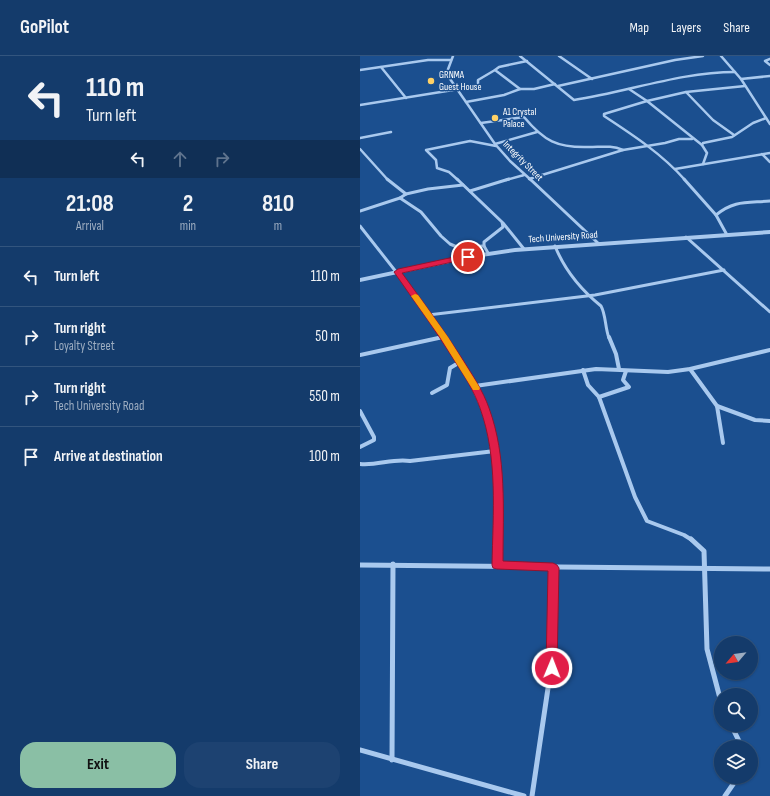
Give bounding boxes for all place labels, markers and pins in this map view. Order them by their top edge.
place label: GRNMA Guest House [439,69,481,93]
marker: GRNMA Guest House [426,76,436,86]
place label: A1 Crystal Palace [502,106,536,130]
marker: A1 Crystal Palace [490,113,500,123]
pin [451,240,485,274]

